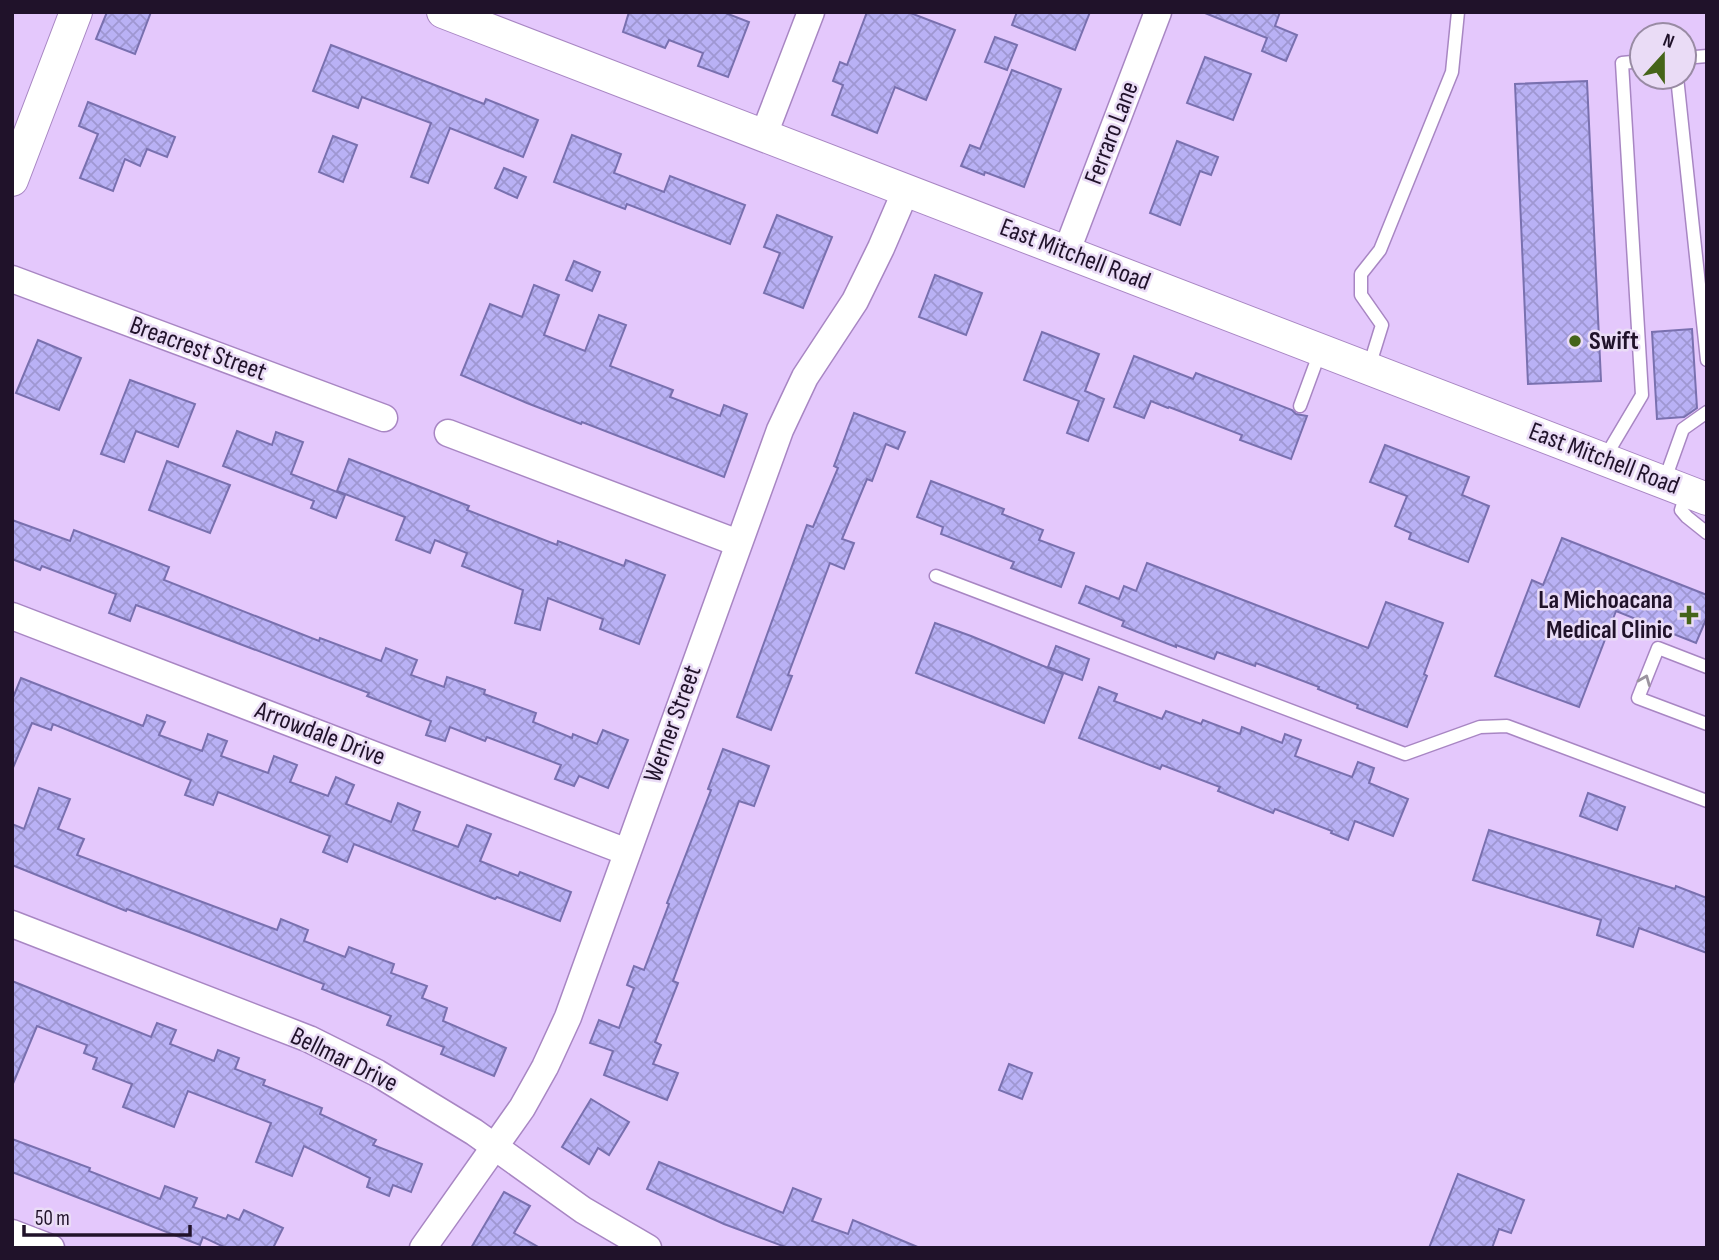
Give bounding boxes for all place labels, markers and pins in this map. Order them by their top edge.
place label: Swift [1589,326,1639,357]
marker: Swift [1567,333,1583,349]
place label: La Michoacana Medical Clinic [1538,585,1673,646]
marker: La Michoacana Medical Clinic [1679,605,1699,625]

